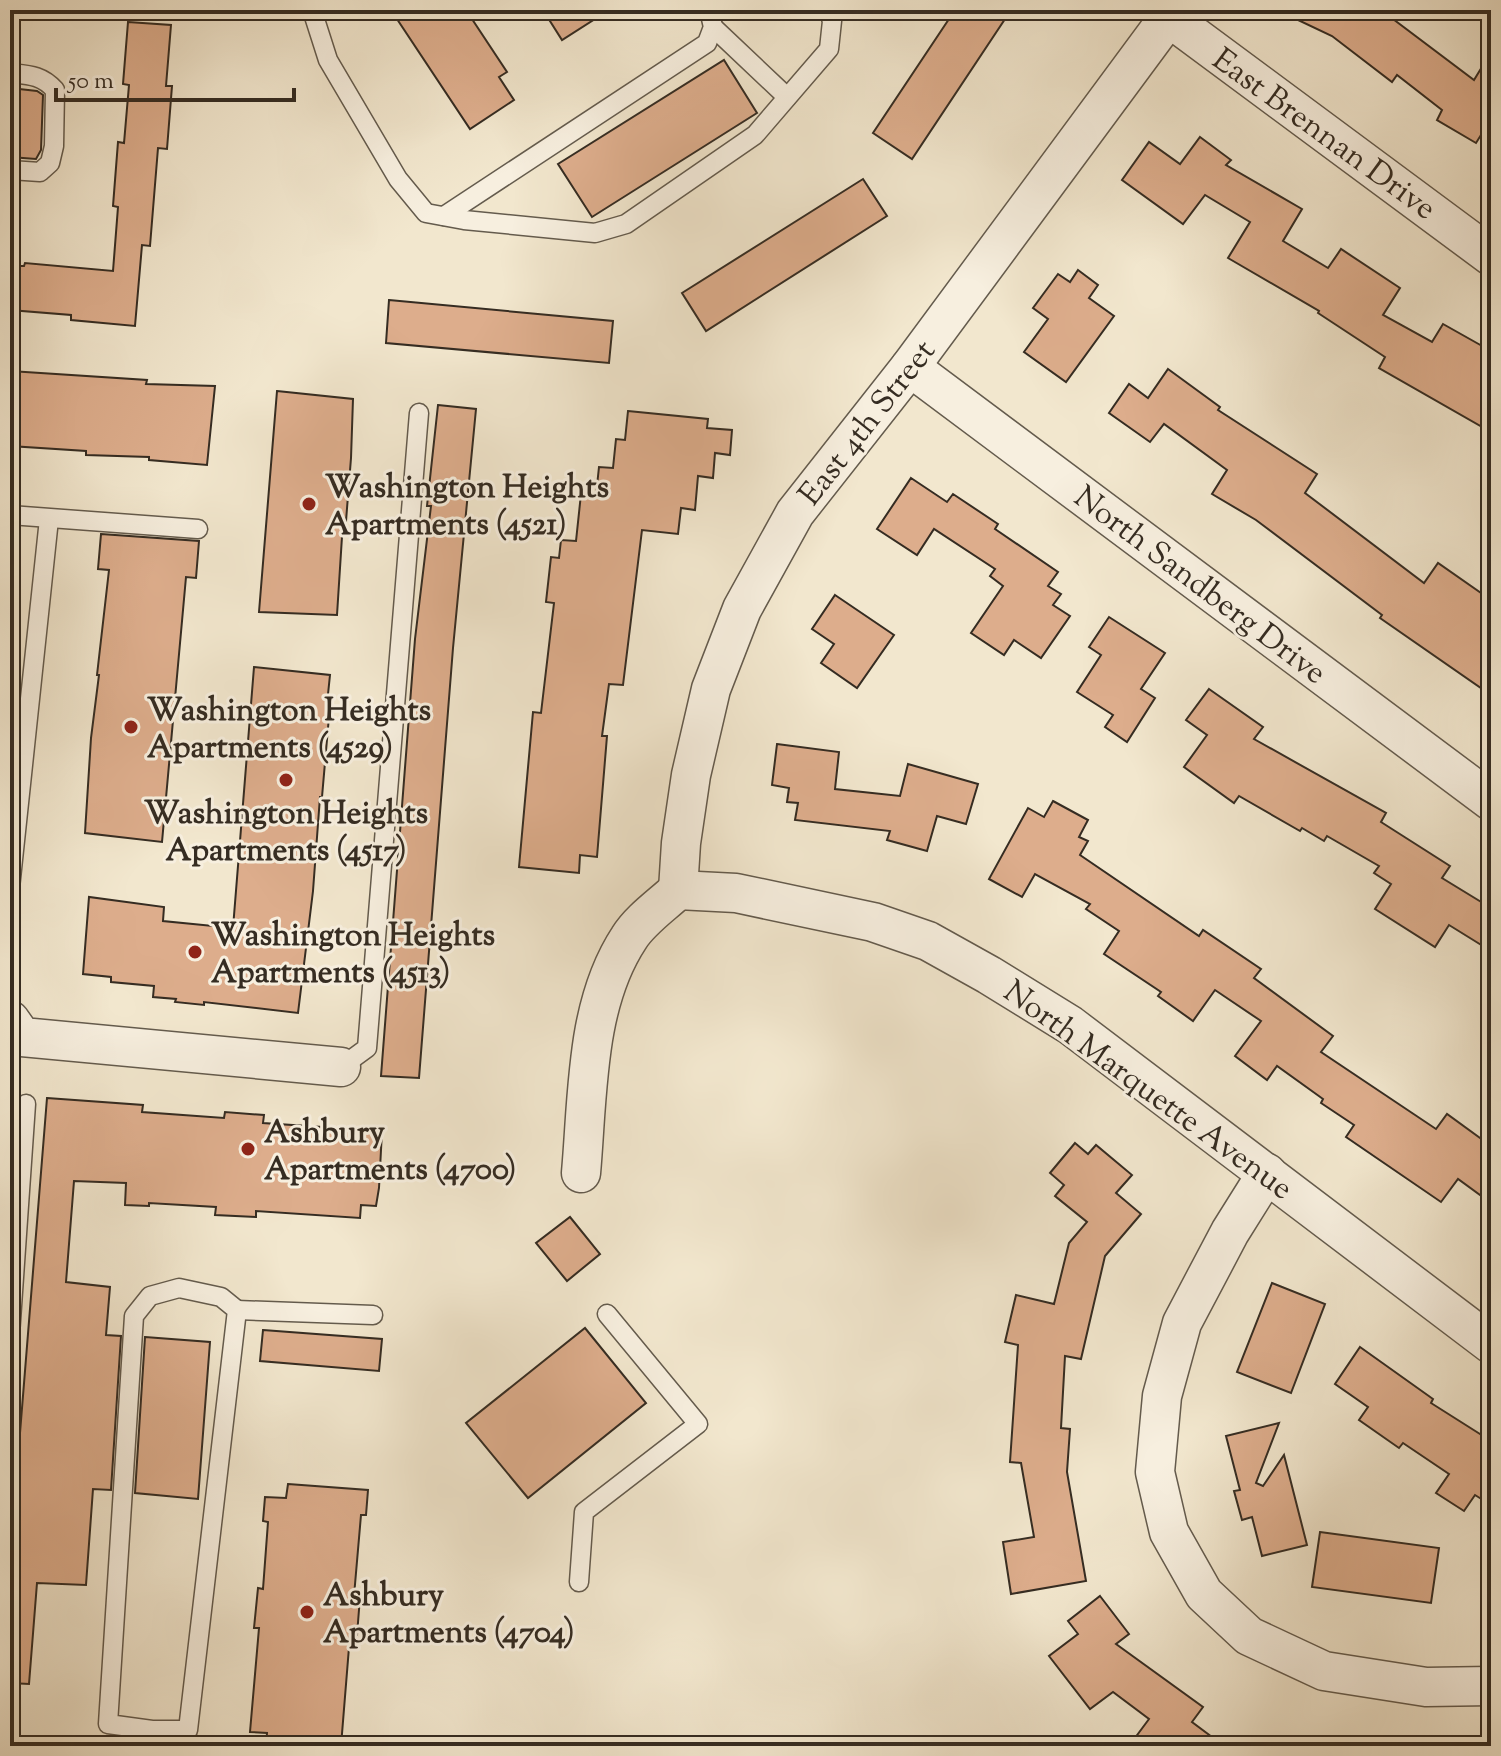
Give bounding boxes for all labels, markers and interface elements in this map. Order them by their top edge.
street label: East Brennan Drive [1202,38,1445,232]
scale bar [56,52,294,102]
text: 50 m [66,65,114,99]
street label: East 4th Street [789,331,948,517]
place label: Washington Heights Apartments (4521) [325,466,609,549]
street label: North Sandberg Drive [1063,476,1335,697]
marker: Washington Heights Apartments (4521) [300,495,318,513]
place label: Washington Heights Apartments (4529) [147,689,431,772]
marker: Washington Heights Apartments (4529) [122,718,140,736]
marker: Washington Heights Apartments (4517) [277,771,295,789]
place label: Washington Heights Apartments (4517) [144,792,428,875]
place label: Washington Heights Apartments (4513) [211,914,495,997]
marker: Washington Heights Apartments (4513) [186,943,204,961]
street label: North Marquette Avenue [993,971,1302,1212]
place label: Ashbury Apartments (4700) [264,1111,516,1194]
marker: Ashbury Apartments (4700) [239,1140,257,1158]
place label: Ashbury Apartments (4704) [323,1574,574,1657]
marker: Ashbury Apartments (4704) [298,1603,316,1621]

